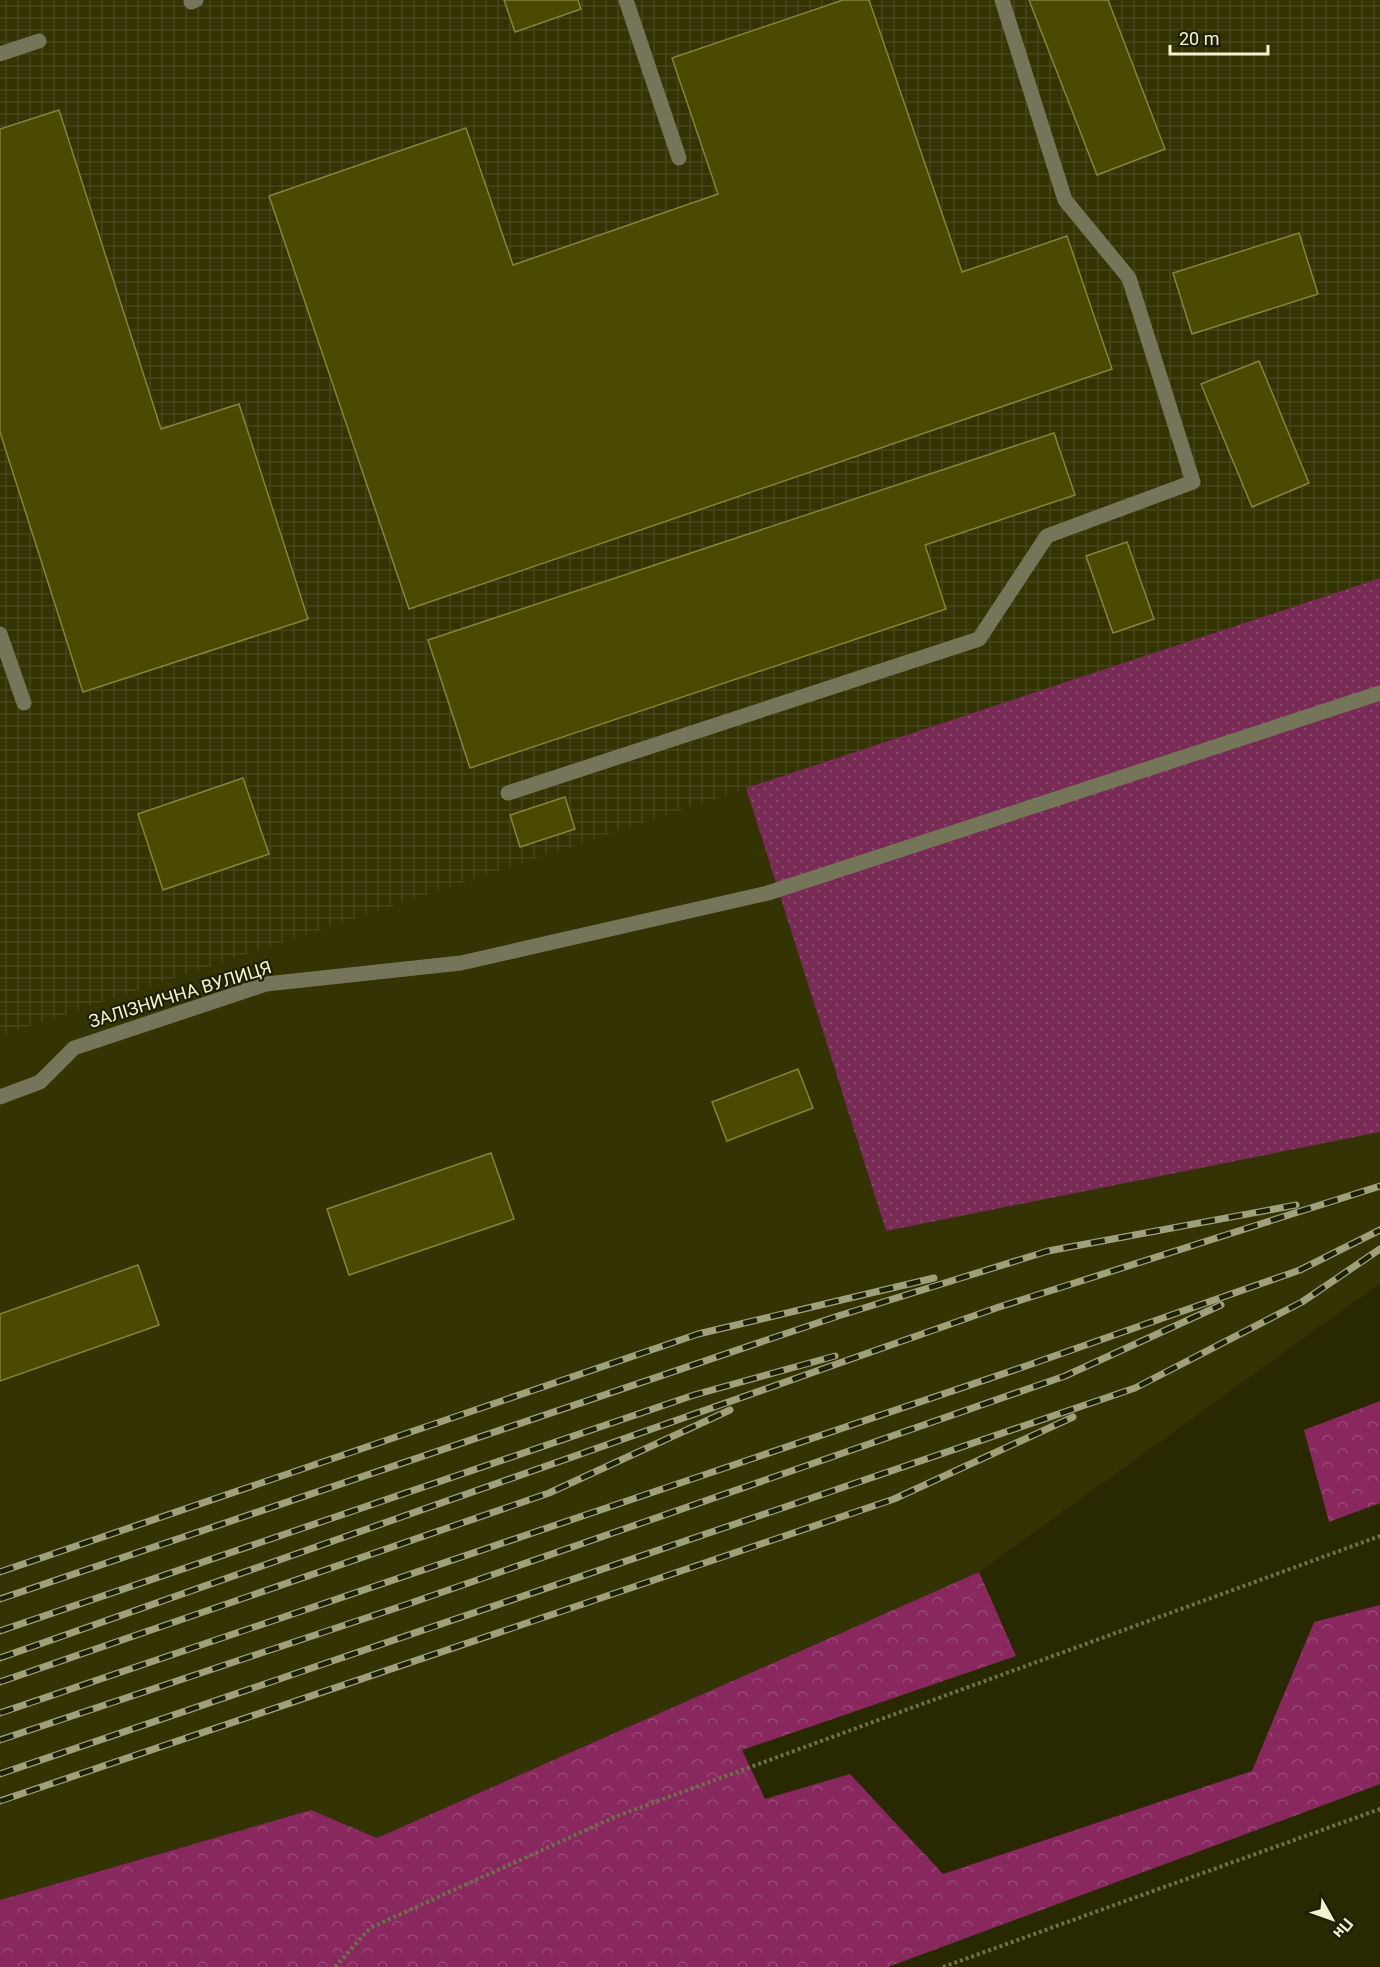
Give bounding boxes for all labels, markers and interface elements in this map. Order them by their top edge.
scale bar [1170,18,1268,56]
text: 20 m [1179,28,1219,49]
street label: ЗАЛІЗНИЧНА ВУЛИЦЯ [86,956,274,1032]
north arrow [1302,1889,1362,1949]
text: Пн [1329,1914,1357,1942]

